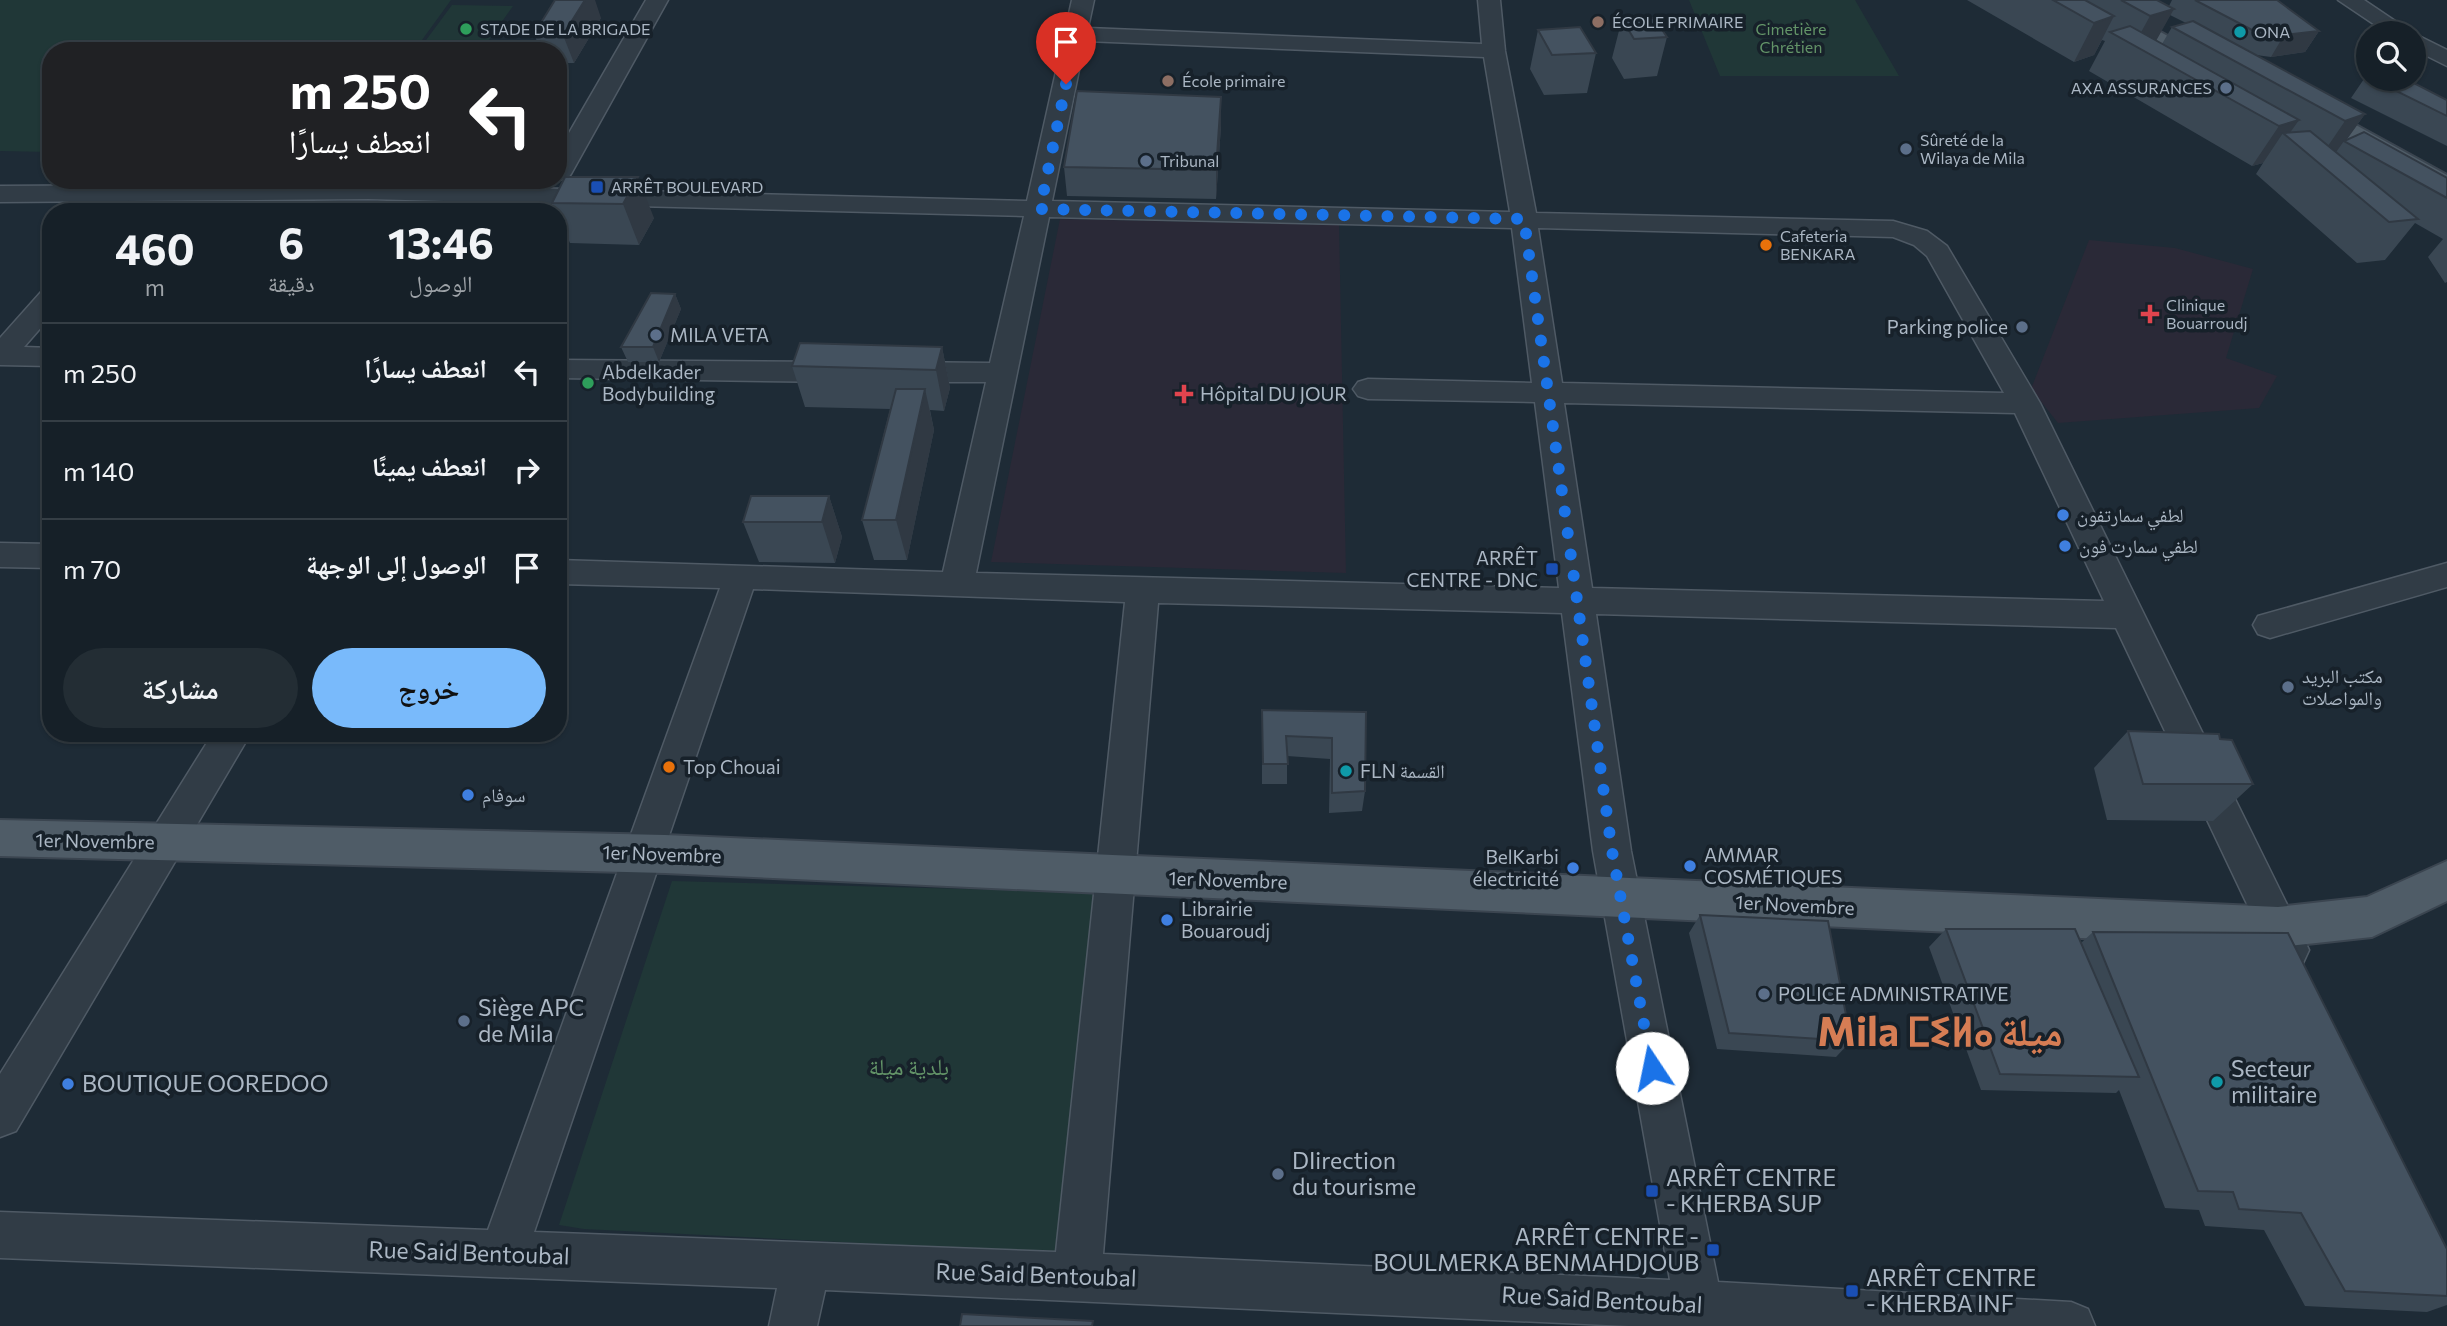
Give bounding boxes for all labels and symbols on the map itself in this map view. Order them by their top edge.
pin [1036,12.0,1096,84]
place label: ÉCOLE PRIMAIRE [1612,12,1744,31]
marker: ÉCOLE PRIMAIRE [1590,14,1606,30]
place label: STADE DE LA BRIGADE [480,19,651,38]
park label: Cimetière Chrétien [1755,19,1827,56]
marker: STADE DE LA BRIGADE [458,21,474,37]
place label: ONA [2254,22,2290,41]
marker: ONA [2232,24,2248,40]
place label: École primaire [1182,71,1286,90]
marker: École primaire [1160,73,1176,89]
place label: AXA ASSURANCES [2071,78,2212,97]
marker: AXA ASSURANCES [2218,80,2234,96]
place label: Sûreté de la Wilaya de Mila [1920,130,2025,167]
marker: Sûreté de la Wilaya de Mila [1898,141,1914,157]
place label: Tribunal [1160,151,1219,170]
marker: Tribunal [1138,153,1154,169]
place label: ARRÊT BOULEVARD [611,177,763,196]
marker: ARRÊT BOULEVARD [589,179,605,195]
place label: Cafeteria BENKARA [1780,226,1855,263]
marker: Cafeteria BENKARA [1758,237,1774,253]
place label: Clinique Bouarroudj [2166,295,2248,332]
marker: Clinique Bouarroudj [2140,304,2160,324]
place label: Parking police [1887,315,2008,338]
marker: Parking police [2014,319,2030,335]
place label: MILA VETA [670,323,769,346]
marker: MILA VETA [648,327,664,343]
place label: Abdelkader Bodybuilding [602,360,715,405]
marker: Abdelkader Bodybuilding [580,375,596,391]
place label: Hôpital DU JOUR [1200,382,1347,405]
marker: Hôpital DU JOUR [1174,384,1194,404]
place label: لطفي سمارتفون [2077,503,2183,531]
marker: لطفي سمارتفون [2055,507,2071,523]
place label: لطفي سمارت فون [2079,534,2198,562]
marker: لطفي سمارت فون [2057,538,2073,554]
place label: ARRÊT CENTRE - DNC [1407,546,1538,591]
marker: ARRÊT CENTRE - DNC [1544,561,1560,577]
place label: مكتب البريد والمواصلات [2302,664,2383,710]
marker: مكتب البريد والمواصلات [2280,679,2296,695]
place label: Top Chouai [683,755,781,778]
marker: Top Chouai [661,759,677,775]
place label: FLN القسمة [1360,759,1445,782]
marker: FLN القسمة [1338,763,1354,779]
place label: سوفام [482,783,525,809]
marker: سوفام [460,787,476,803]
street label: 1er Novembre [35,828,155,853]
street label: 1er Novembre [602,840,722,867]
place label: AMMAR COSMÉTIQUES [1704,843,1842,888]
place label: BelKarbi électricité [1473,845,1559,890]
marker: AMMAR COSMÉTIQUES [1682,858,1698,874]
marker: BelKarbi électricité [1565,860,1581,876]
street label: 1er Novembre [1168,866,1288,893]
street label: 1er Novembre [1735,890,1855,919]
place label: Librairie Bouaroudj [1181,897,1270,942]
marker: Librairie Bouaroudj [1159,912,1175,928]
place label: POLICE ADMINISTRATIVE [1778,982,2009,1005]
marker: POLICE ADMINISTRATIVE [1756,986,1772,1002]
place label: Siège APC de Mila [478,993,584,1047]
district label: Mila ⵎⵉⵍⴰ ميلة [1817,1005,2063,1055]
marker: Siège APC de Mila [456,1013,472,1029]
position arrow [1615,1031,1689,1105]
park label: بلدية ميلة [869,1052,949,1081]
place label: Secteur militaire [2231,1054,2317,1108]
place label: BOUTIQUE OOREDOO [82,1069,328,1097]
marker: Secteur militaire [2209,1074,2225,1090]
marker: BOUTIQUE OOREDOO [60,1076,76,1092]
place label: DIirection du tourisme [1292,1146,1416,1200]
place label: ARRÊT CENTRE - KHERBA SUP [1666,1163,1836,1217]
marker: DIirection du tourisme [1270,1166,1286,1182]
marker: ARRÊT CENTRE - KHERBA SUP [1644,1183,1660,1199]
place label: ARRÊT CENTRE - BOULMERKA BENMAHDJOUB [1374,1222,1699,1276]
street label: Rue Said Bentoubal [368,1234,570,1270]
marker: ARRÊT CENTRE - BOULMERKA BENMAHDJOUB [1705,1242,1721,1258]
street label: Rue Said Bentoubal [935,1256,1137,1292]
place label: ARRÊT CENTRE - KHERBA INF [1866,1263,2036,1317]
street label: Rue Said Bentoubal [1501,1280,1703,1318]
marker: ARRÊT CENTRE - KHERBA INF [1844,1283,1860,1299]

